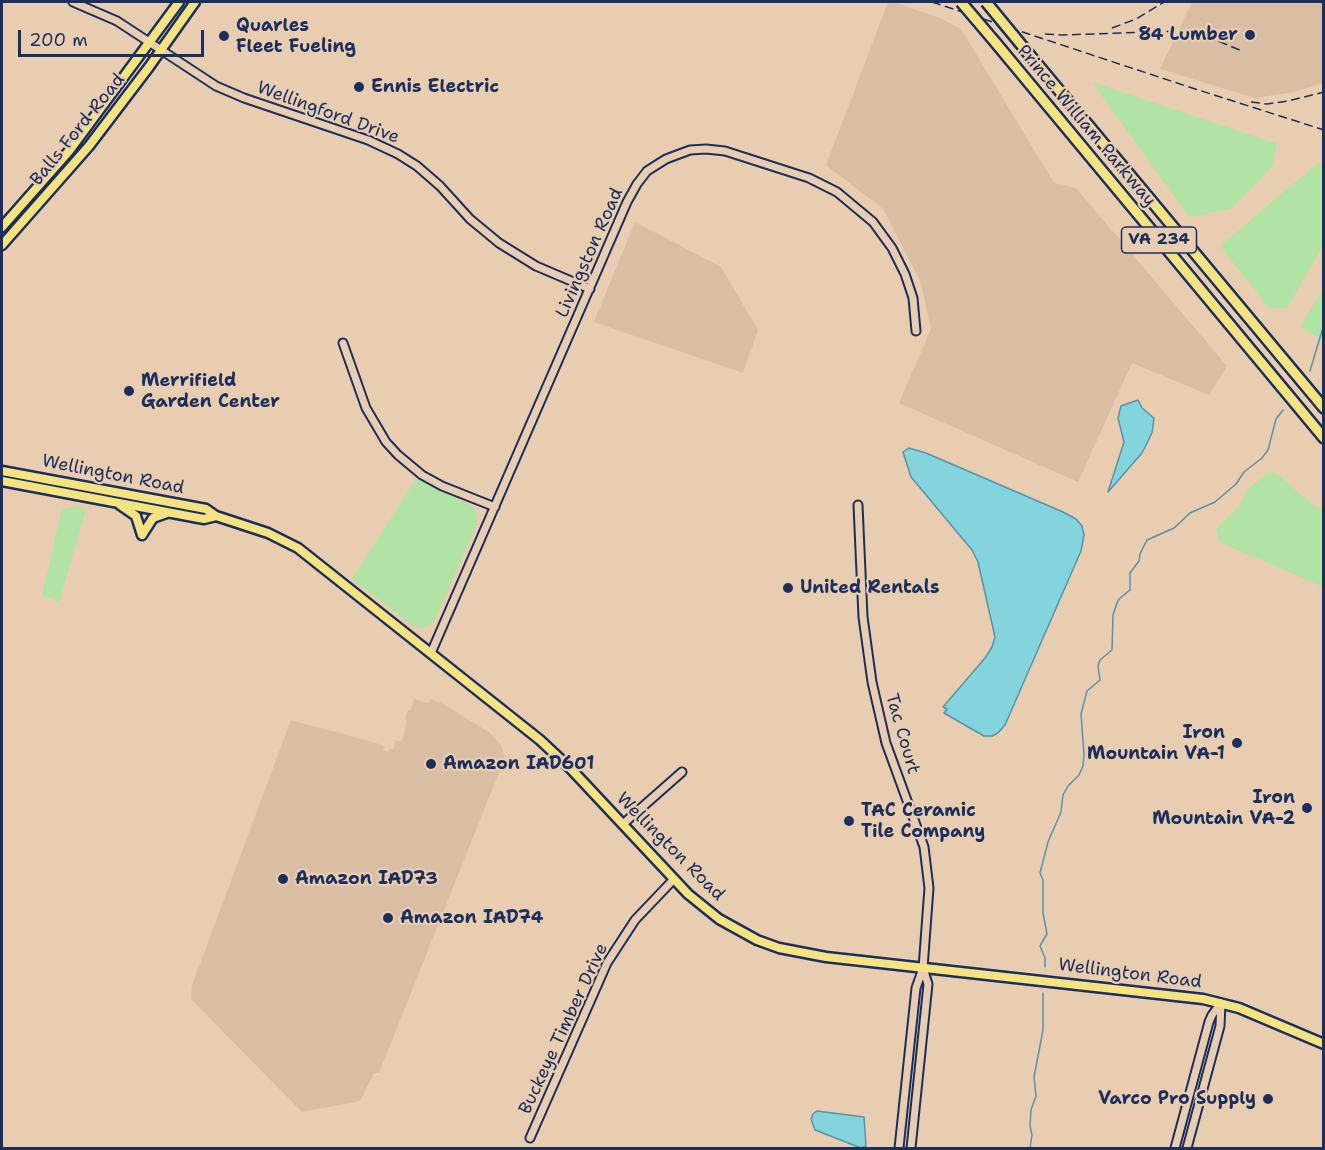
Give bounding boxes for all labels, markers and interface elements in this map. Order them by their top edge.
place label: Quarles Fleet Fueling [236,15,356,57]
scale bar [21,18,207,56]
place label: 84 Lumber [1138,24,1238,46]
text: 200 m [29,28,88,52]
marker: 84 Lumber [1243,28,1257,42]
marker: Quarles Fleet Fueling [217,29,231,43]
street label: Prince William Parkway [1012,41,1160,211]
street label: Balls Ford Road [26,70,130,190]
place label: Ennis Electric [371,76,499,98]
street label: Wellingford Drive [254,77,402,149]
marker: Ennis Electric [352,80,366,94]
street label: Livingston Road [552,185,628,321]
road number: VA 234 [1122,227,1196,253]
place label: Merrifield Garden Center [141,370,280,412]
marker: Merrifield Garden Center [122,384,136,398]
street label: Wellington Road [40,451,186,499]
place label: United Rentals [800,577,939,599]
marker: United Rentals [781,581,795,595]
street label: Tac Court [880,691,924,777]
place label: Iron Mountain VA-1 [1087,722,1225,764]
marker: Iron Mountain VA-1 [1230,736,1244,750]
place label: Amazon IAD601 [443,753,594,775]
marker: Amazon IAD601 [424,757,438,771]
place label: Iron Mountain VA-2 [1152,787,1295,830]
street label: Wellington Road [611,788,729,906]
place label: TAC Ceramic Tile Company [861,800,985,842]
marker: Iron Mountain VA-2 [1300,801,1314,815]
marker: TAC Ceramic Tile Company [842,814,856,828]
place label: Amazon IAD73 [295,868,438,890]
marker: Amazon IAD73 [276,872,290,886]
place label: Amazon IAD74 [400,907,543,929]
marker: Amazon IAD74 [381,911,395,925]
street label: Buckeye Timber Drive [515,940,613,1118]
street label: Wellington Road [1057,954,1203,994]
place label: Varco Pro Supply [1098,1088,1256,1110]
marker: Varco Pro Supply [1261,1092,1275,1106]

